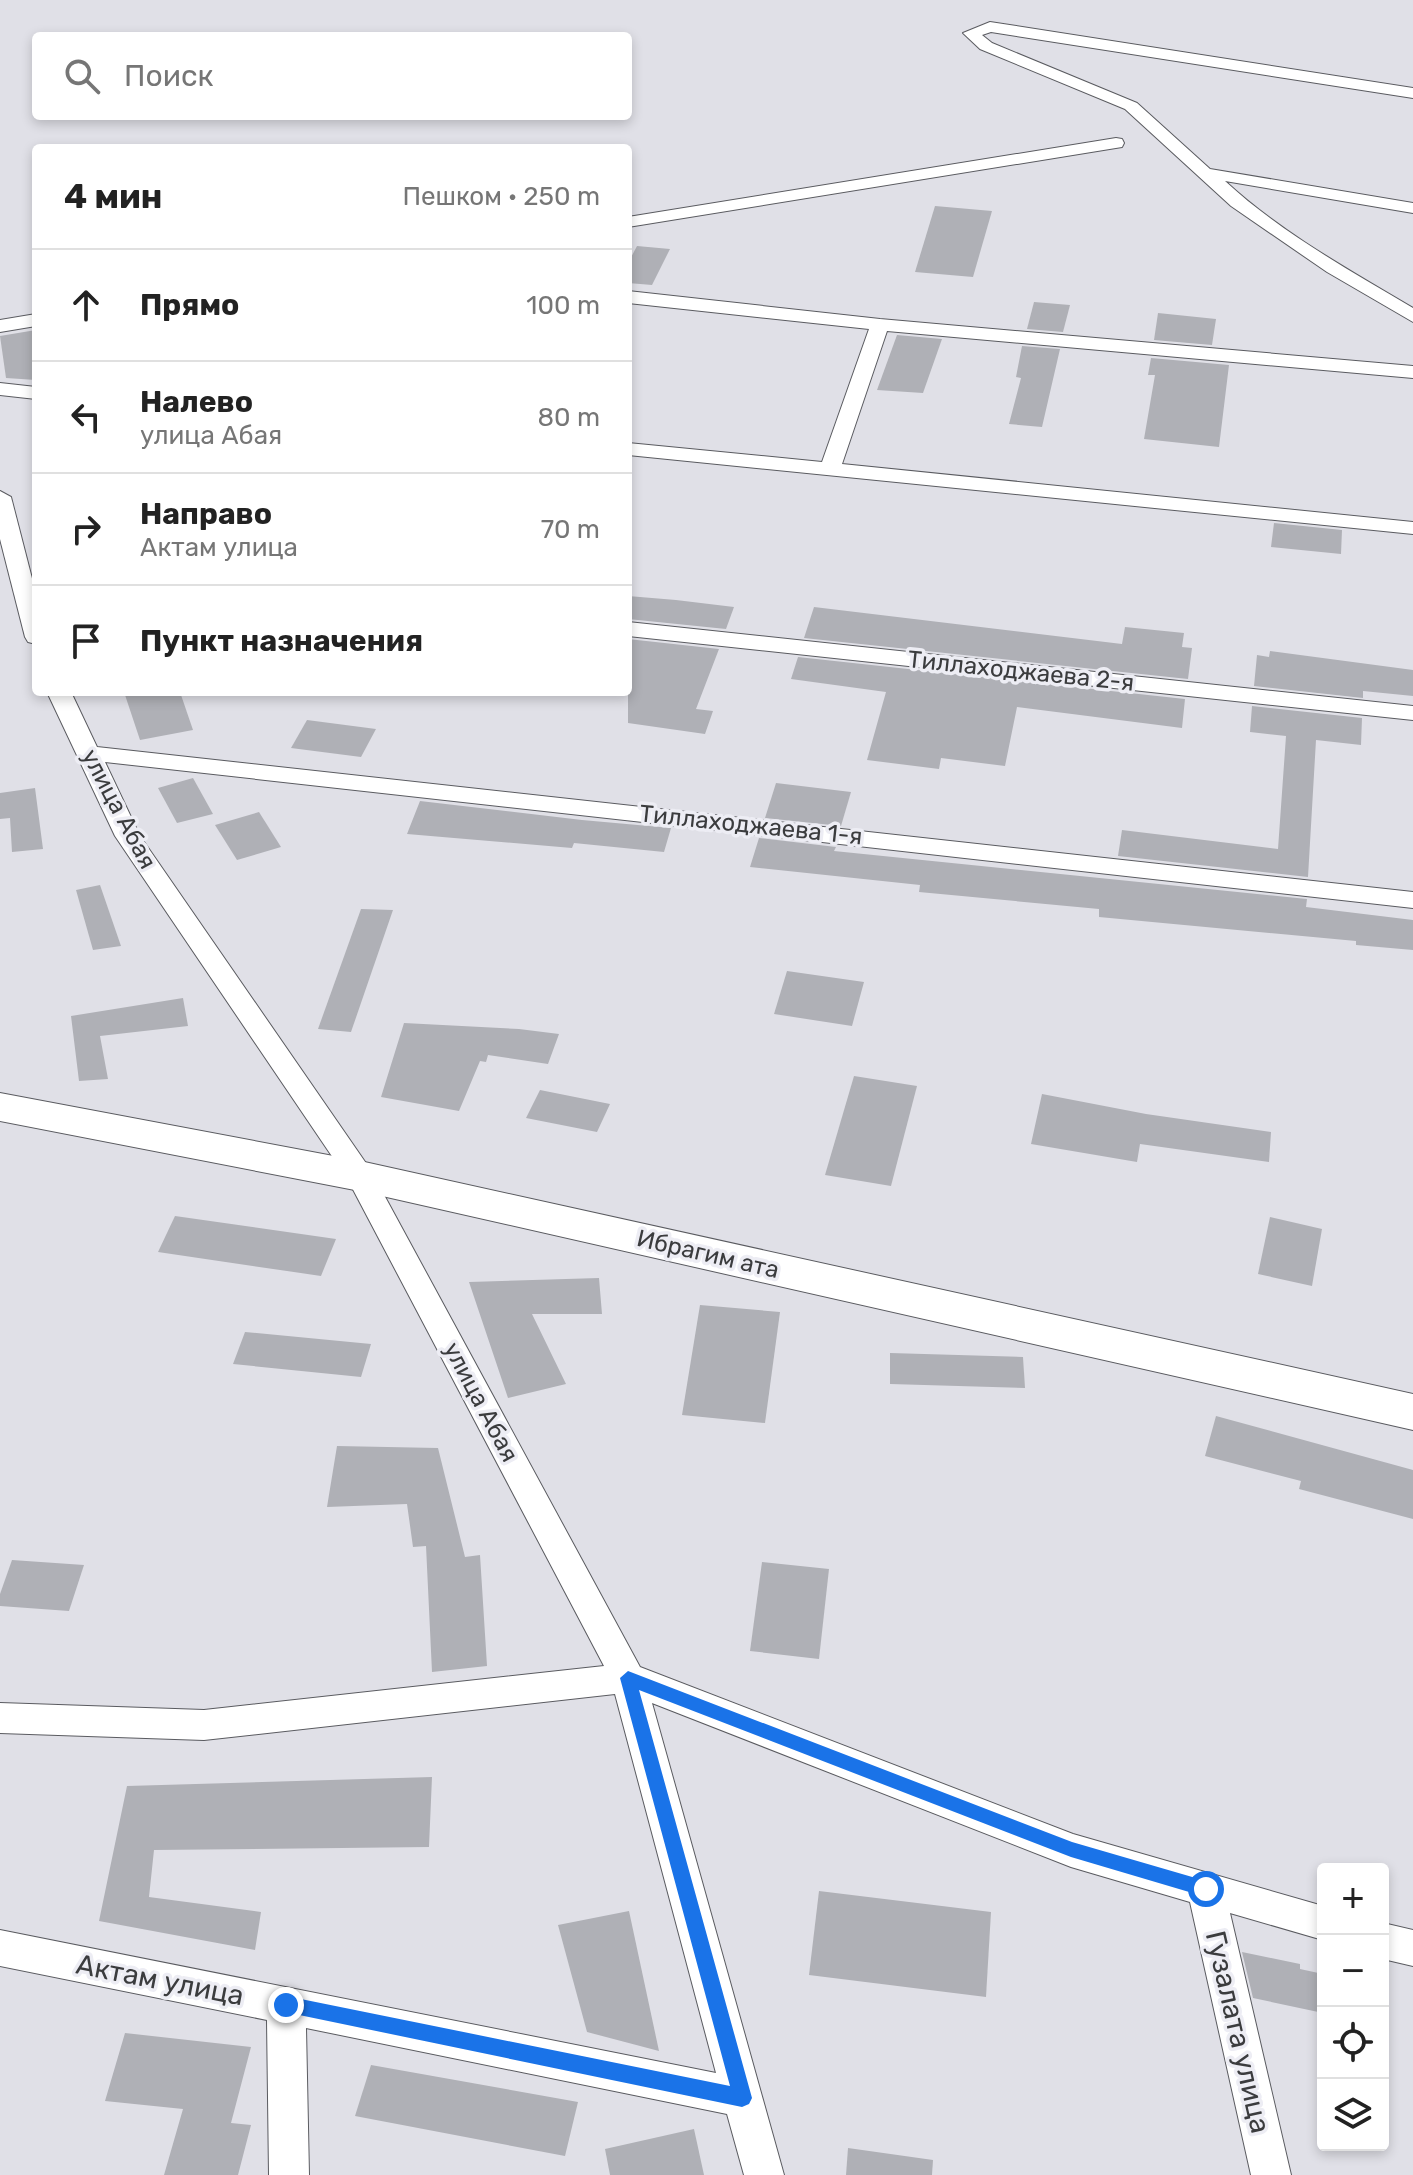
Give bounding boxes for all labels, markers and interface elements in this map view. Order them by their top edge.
search box [32,32,632,120]
icon: search [60,54,104,98]
text: Поиск [124,58,214,94]
text: 4 мин [64,176,162,217]
text: Пешком · 250 m [402,181,600,212]
icon: ahead [64,283,108,327]
text: Прямо [140,287,239,323]
text: 100 m [526,290,600,321]
text: Налево [140,384,253,420]
icon: left [64,395,108,439]
text: 80 m [537,402,600,433]
text: улица Абая [140,420,282,451]
text: Направо [140,496,272,532]
icon: right [64,507,108,551]
text: 70 m [541,514,600,545]
text: Актам улица [140,532,298,563]
icon: arrive [64,619,108,663]
text: Пункт назначения [140,623,423,659]
street label: Тиллаходжаева 2-я [906,645,1136,697]
street label: улица Абая [76,744,162,874]
street label: Тиллаходжаева 1-я [638,799,864,851]
street label: Ибрагим ата [634,1224,782,1284]
street label: улица Абая [438,1337,524,1467]
map controls [1317,1863,1389,2151]
button: + [1317,1863,1389,1935]
route start [1188,1871,1224,1907]
street label: Гузалата улица [1199,1928,1277,2136]
button: − [1317,1935,1389,2007]
street label: Актам улица [73,1948,247,2012]
route end [268,1987,304,2023]
button: locate [1317,2007,1389,2079]
button: layers [1317,2079,1389,2151]

